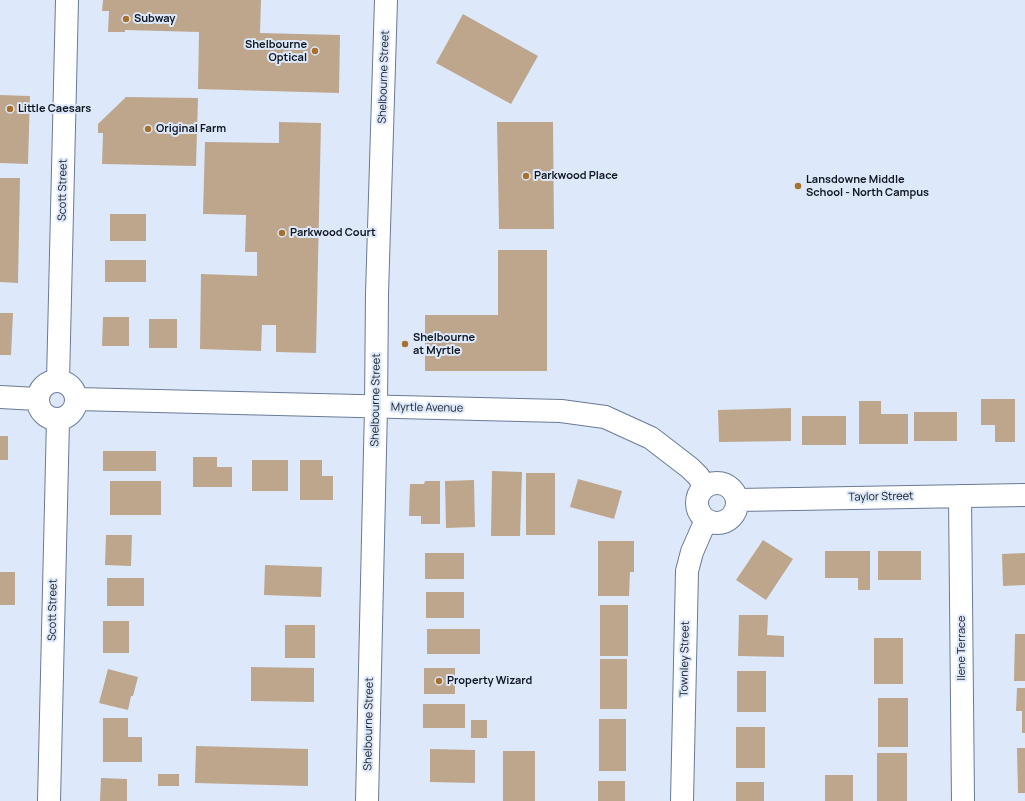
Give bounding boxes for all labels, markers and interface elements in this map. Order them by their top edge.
place label: Subway [134,12,175,26]
marker: Subway [121,14,131,24]
street label: Shelbourne Street [376,30,392,124]
place label: Shelbourne Optical [245,38,307,64]
marker: Shelbourne Optical [310,46,320,56]
place label: Little Caesars [18,102,91,116]
marker: Little Caesars [5,104,15,114]
place label: Original Farm [156,122,226,136]
marker: Original Farm [143,124,153,134]
street label: Scott Street [56,159,70,221]
place label: Parkwood Place [534,169,618,183]
marker: Parkwood Place [521,171,531,181]
place label: Lansdowne Middle School - North Campus [806,173,929,199]
marker: Lansdowne Middle School - North Campus [793,181,803,191]
place label: Parkwood Court [290,226,376,240]
marker: Parkwood Court [277,228,287,238]
place label: Shelbourne at Myrtle [413,331,475,357]
marker: Shelbourne at Myrtle [400,339,410,349]
street label: Shelbourne Street [369,353,383,447]
street label: Myrtle Avenue [391,401,463,415]
street label: Taylor Street [848,490,914,504]
street label: Scott Street [46,579,60,641]
street label: Ilene Terrace [955,616,969,680]
street label: Townley Street [678,621,692,697]
place label: Property Wizard [447,674,532,688]
marker: Property Wizard [434,676,444,686]
street label: Shelbourne Street [362,677,376,771]

